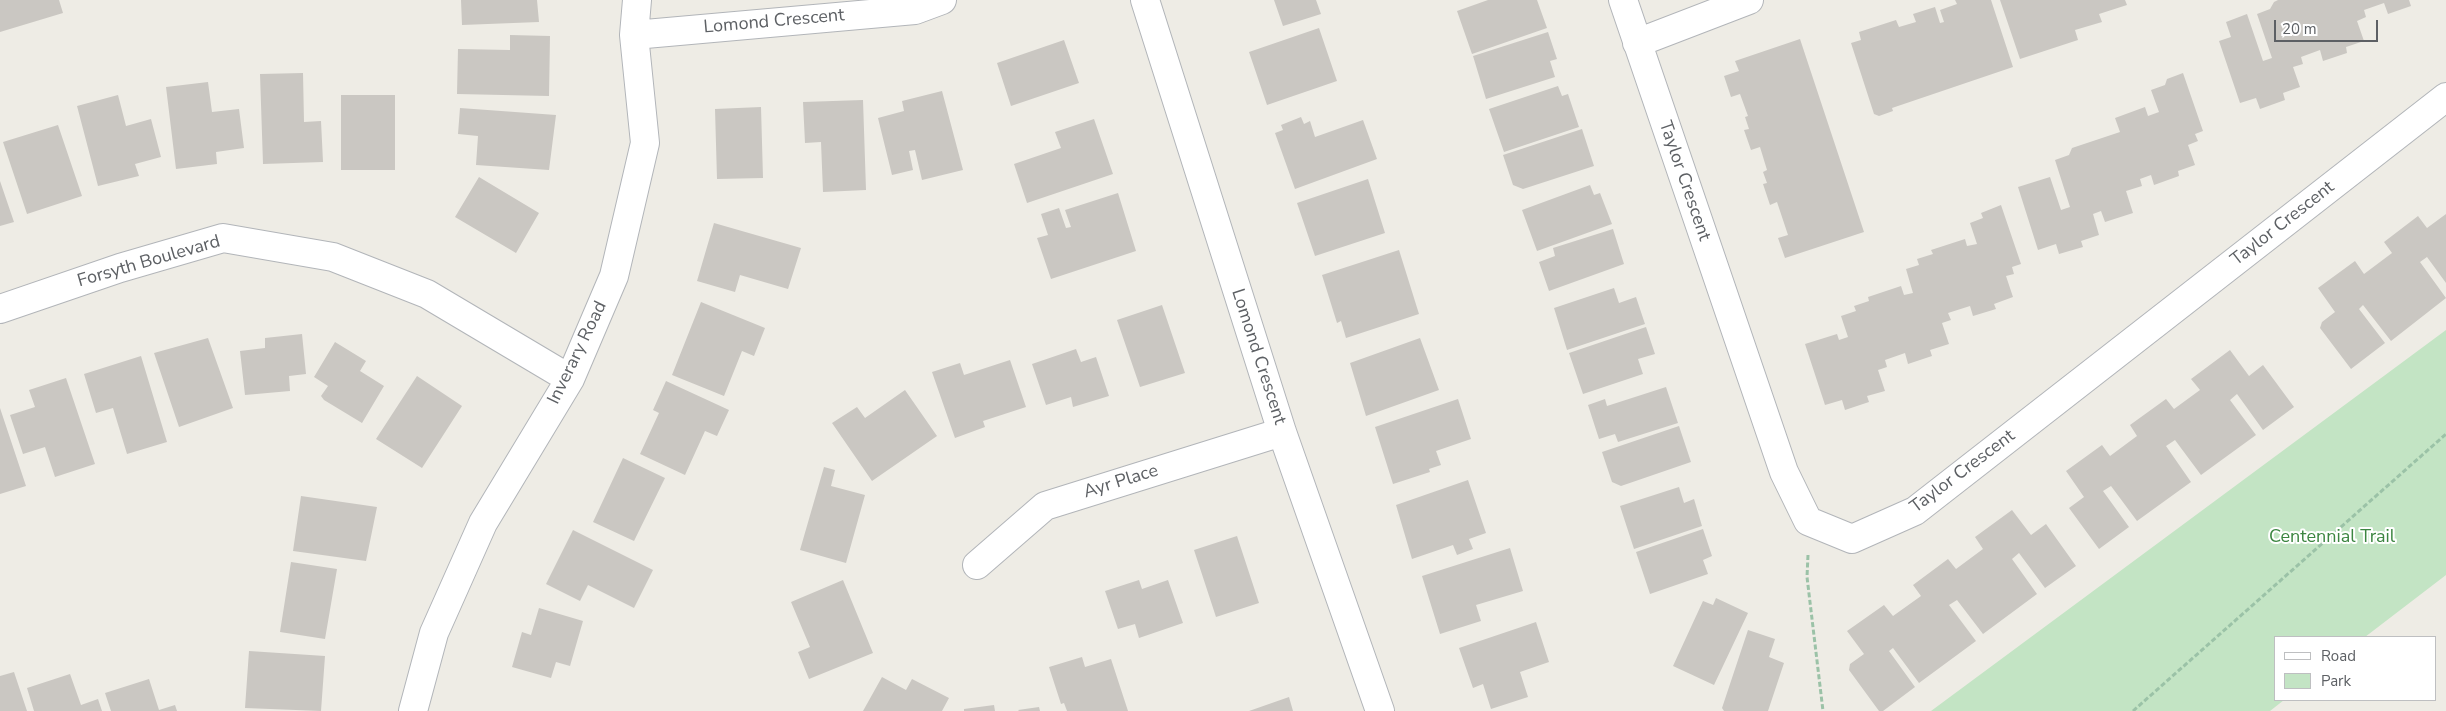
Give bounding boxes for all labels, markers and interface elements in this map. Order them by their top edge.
street label: Lomond Crescent [703,5,845,39]
scale bar [2276,10,2380,42]
text: 20 m [2282,19,2317,39]
street label: Taylor Crescent [1653,118,1715,244]
street label: Taylor Crescent [2227,177,2339,271]
street label: Forsyth Boulevard [75,231,223,293]
street label: Lomond Crescent [1226,286,1290,428]
street label: Inverary Road [544,298,612,408]
street label: Taylor Crescent [1906,426,2020,518]
street label: Ayr Place [1081,460,1161,504]
park label: Centennial Trail [2269,527,2395,549]
legend [2274,636,2436,701]
text: Road [2321,646,2356,666]
text: Park [2321,671,2351,691]

